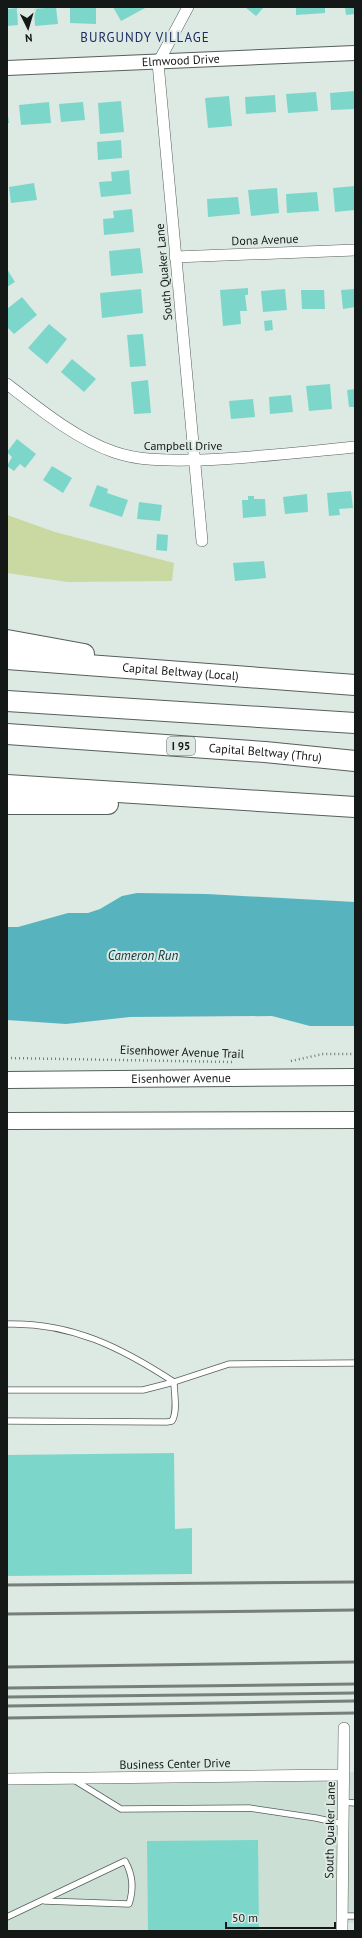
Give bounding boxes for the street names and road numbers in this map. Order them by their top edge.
street label: Elmwood Drive [142,51,220,69]
street label: South Quaker Lane [152,223,175,321]
street label: Dona Avenue [231,231,299,248]
street label: Campbell Drive [144,438,222,453]
street label: Capital Beltway (Local) [122,660,239,683]
road number: I 95 [167,737,195,755]
street label: Capital Beltway (Thru) [208,740,323,765]
street label: Eisenhower Avenue Trail [120,1042,245,1061]
street label: Eisenhower Avenue [131,1070,231,1086]
street label: Business Center Drive [119,1755,231,1772]
street label: South Quaker Lane [321,1781,338,1879]

